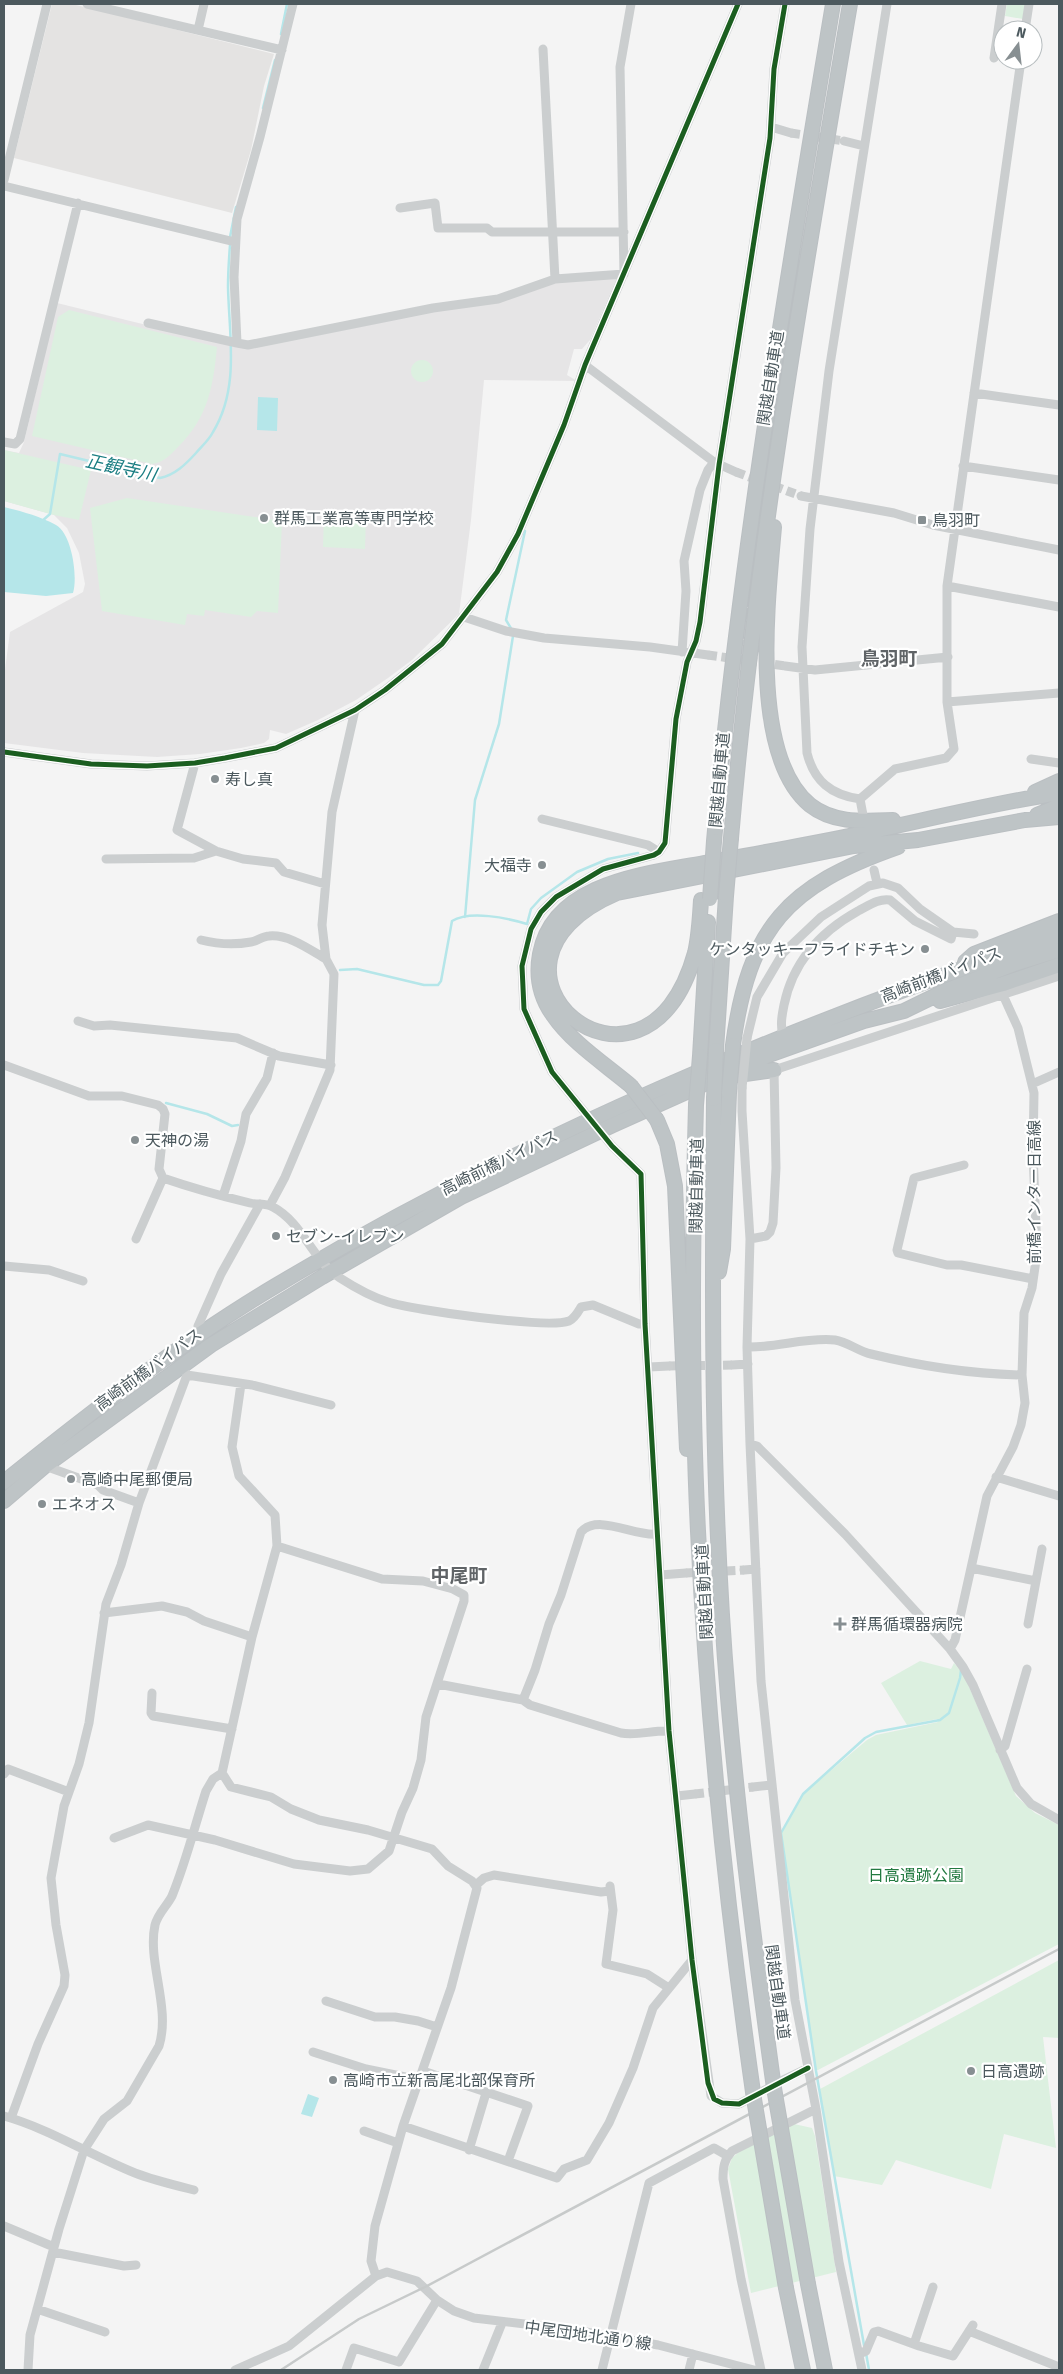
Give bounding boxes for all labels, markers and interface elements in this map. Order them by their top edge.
north arrow [993,20,1043,70]
text: N [1015,24,1028,42]
street label: 関越自動車道 [754,329,787,427]
water label: 正観寺川 [83,450,160,487]
place label: 群馬工業高等専門学校 [274,509,434,528]
place label: 鳥羽町 [932,511,980,530]
marker: 群馬工業高等専門学校 [258,512,270,524]
marker: 鳥羽町 [916,514,928,526]
district label: 鳥羽町 [860,647,918,670]
street label: 関越自動車道 [706,731,733,829]
place label: 寿し真 [225,770,273,789]
marker: 寿し真 [209,773,221,785]
place label: 大福寺 [484,856,532,875]
marker: 大福寺 [536,859,548,871]
place label: ケンタッキーフライドチキン [709,940,915,959]
street label: 高崎前橋バイパス [878,943,1004,1006]
marker: ケンタッキーフライドチキン [919,943,931,955]
street label: 前橋インター日高線 [1025,1120,1044,1264]
street label: 高崎前橋バイパス [438,1126,561,1199]
place label: 天神の湯 [145,1131,209,1150]
marker: 天神の湯 [129,1134,141,1146]
street label: 関越自動車道 [686,1138,707,1234]
place label: セブン-イレブン [286,1227,404,1246]
marker: セブン-イレブン [270,1230,282,1242]
street label: 高崎前橋バイパス [91,1324,206,1415]
place label: 高崎中尾郵便局 [81,1470,193,1489]
marker: 高崎中尾郵便局 [65,1473,77,1485]
place label: エネオス [52,1495,116,1514]
marker: エネオス [36,1498,48,1510]
street label: 関越自動車道 [692,1544,716,1640]
district label: 中尾町 [430,1564,488,1587]
place label: 群馬循環器病院 [851,1615,963,1634]
marker: 群馬循環器病院 [833,1617,847,1631]
park label: 日高遺跡公園 [868,1866,964,1885]
street label: 関越自動車道 [761,1943,794,2041]
place label: 日高遺跡 [981,2062,1045,2081]
marker: 日高遺跡 [965,2065,977,2077]
place label: 高崎市立新高尾北部保育所 [343,2071,535,2090]
marker: 高崎市立新高尾北部保育所 [327,2074,339,2086]
street label: 中尾団地北通り線 [523,2317,653,2354]

